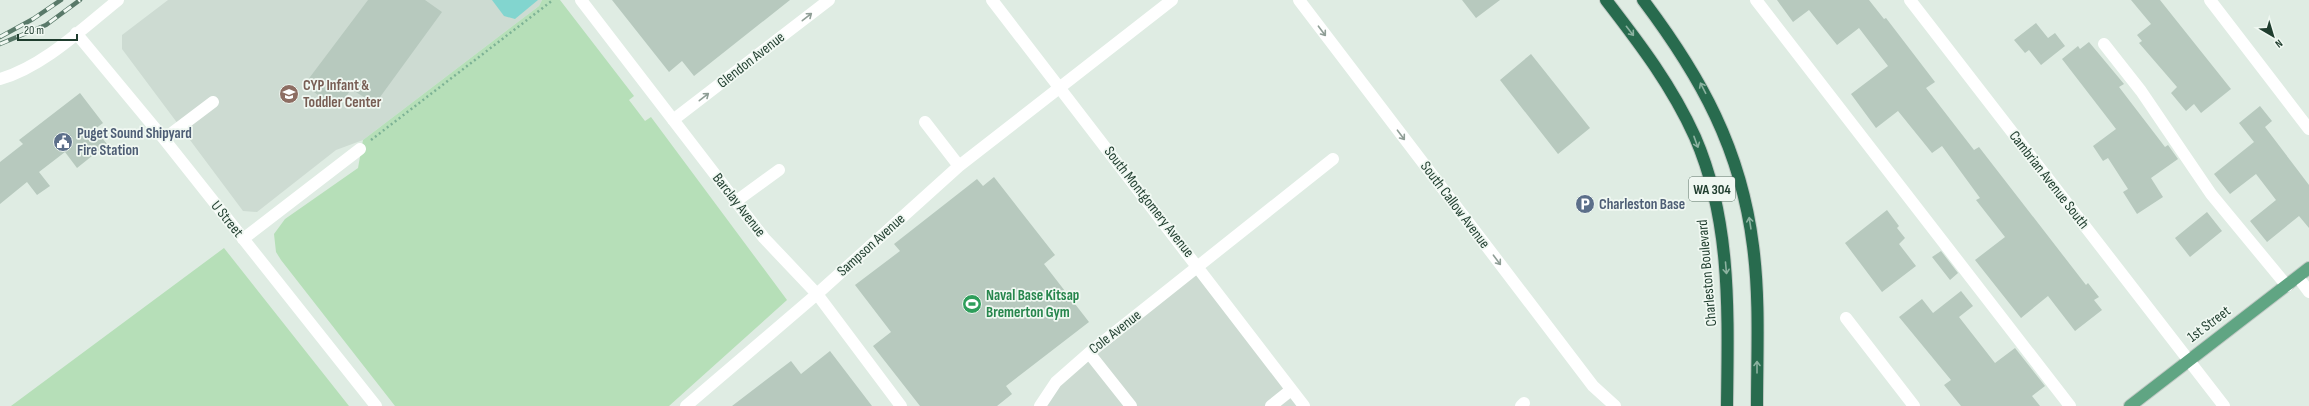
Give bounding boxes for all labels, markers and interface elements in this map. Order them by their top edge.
one-way arrow [801,13,812,21]
scale bar [18,16,77,42]
north arrow [2253,16,2293,56]
text: 20 m [24,23,44,38]
one-way arrow [1318,25,1327,36]
one-way arrow [1626,25,1634,36]
street label: Glendon Avenue [713,28,789,92]
text: N [2272,37,2285,50]
place label: CYP Infant & Toddler Center [303,76,382,112]
one-way arrow [1698,82,1706,94]
school or university icon: CYP Infant & Toddler Center [278,83,300,105]
one-way arrow [698,92,709,101]
place label: Puget Sound Shipyard Fire Station [77,124,192,160]
street label: Cambrian Avenue South [2005,127,2093,233]
one-way arrow [1397,129,1405,140]
public building icon: Puget Sound Shipyard Fire Station [52,131,74,153]
one-way arrow [1693,136,1701,148]
street label: South Montgomery Avenue [1100,143,1198,261]
street label: South Callow Avenue [1416,158,1494,252]
street label: Barclay Avenue [708,169,770,241]
road number: WA 304 [1689,177,1735,201]
parking icon: Charleston Base [1574,193,1596,215]
place label: Charleston Base [1599,195,1685,214]
street label: U Street [207,197,248,241]
street label: Sampson Avenue [833,209,909,281]
one-way arrow [1746,217,1754,230]
street label: Charleston Boulevard [1693,219,1721,327]
one-way arrow [1492,255,1501,266]
one-way arrow [1722,261,1729,274]
place label: Naval Base Kitsap Bremerton Gym [986,286,1079,322]
sports icon: Naval Base Kitsap Bremerton Gym [961,293,983,315]
street label: 1st Street [2184,301,2235,346]
street label: Cole Avenue [1085,306,1145,358]
one-way arrow [1753,361,1761,374]

